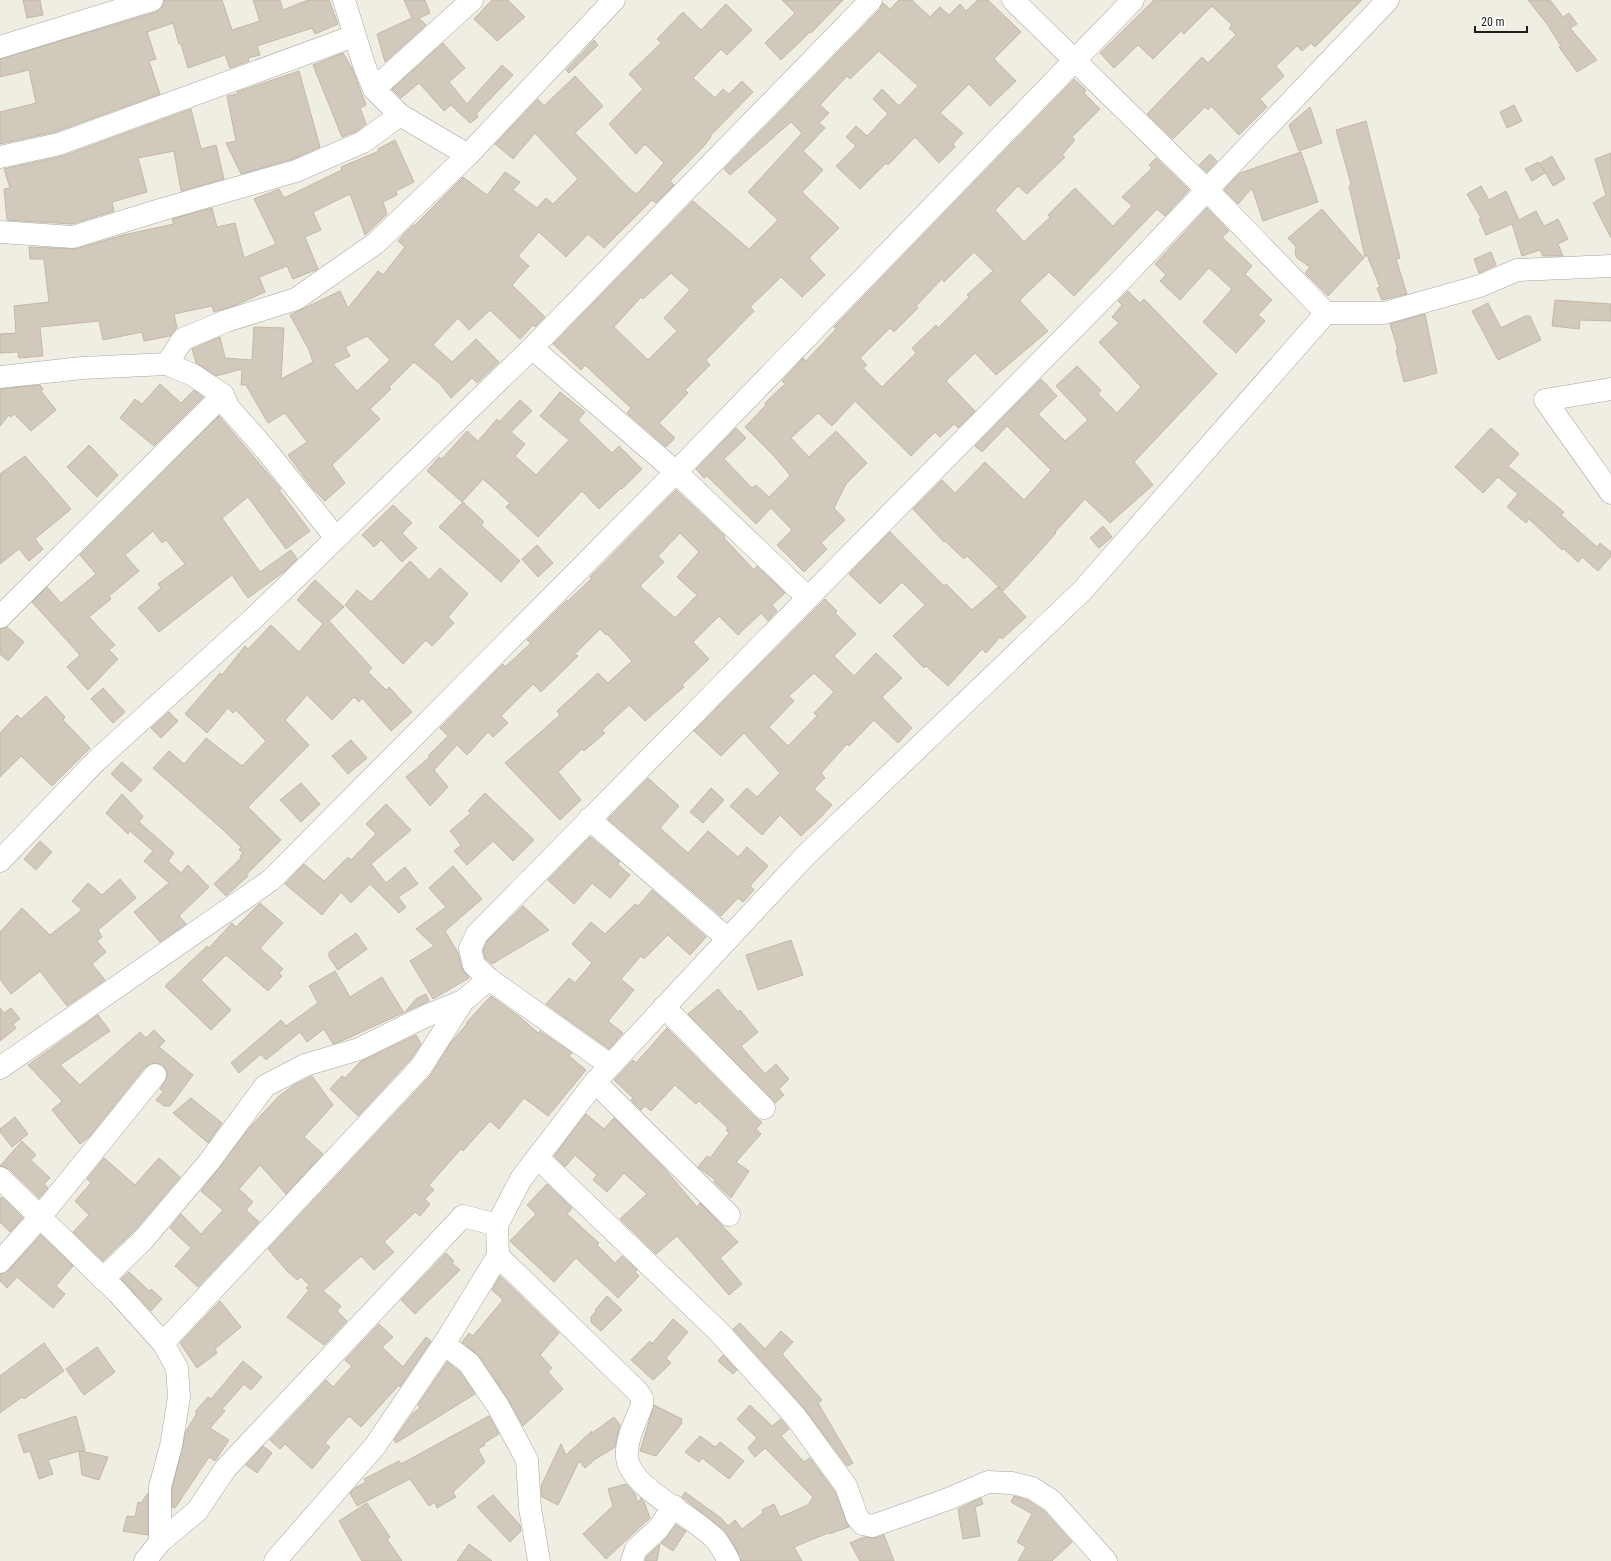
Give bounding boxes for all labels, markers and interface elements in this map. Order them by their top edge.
scale bar [1475,8,1527,34]
text: 20 m [1481,15,1505,29]

